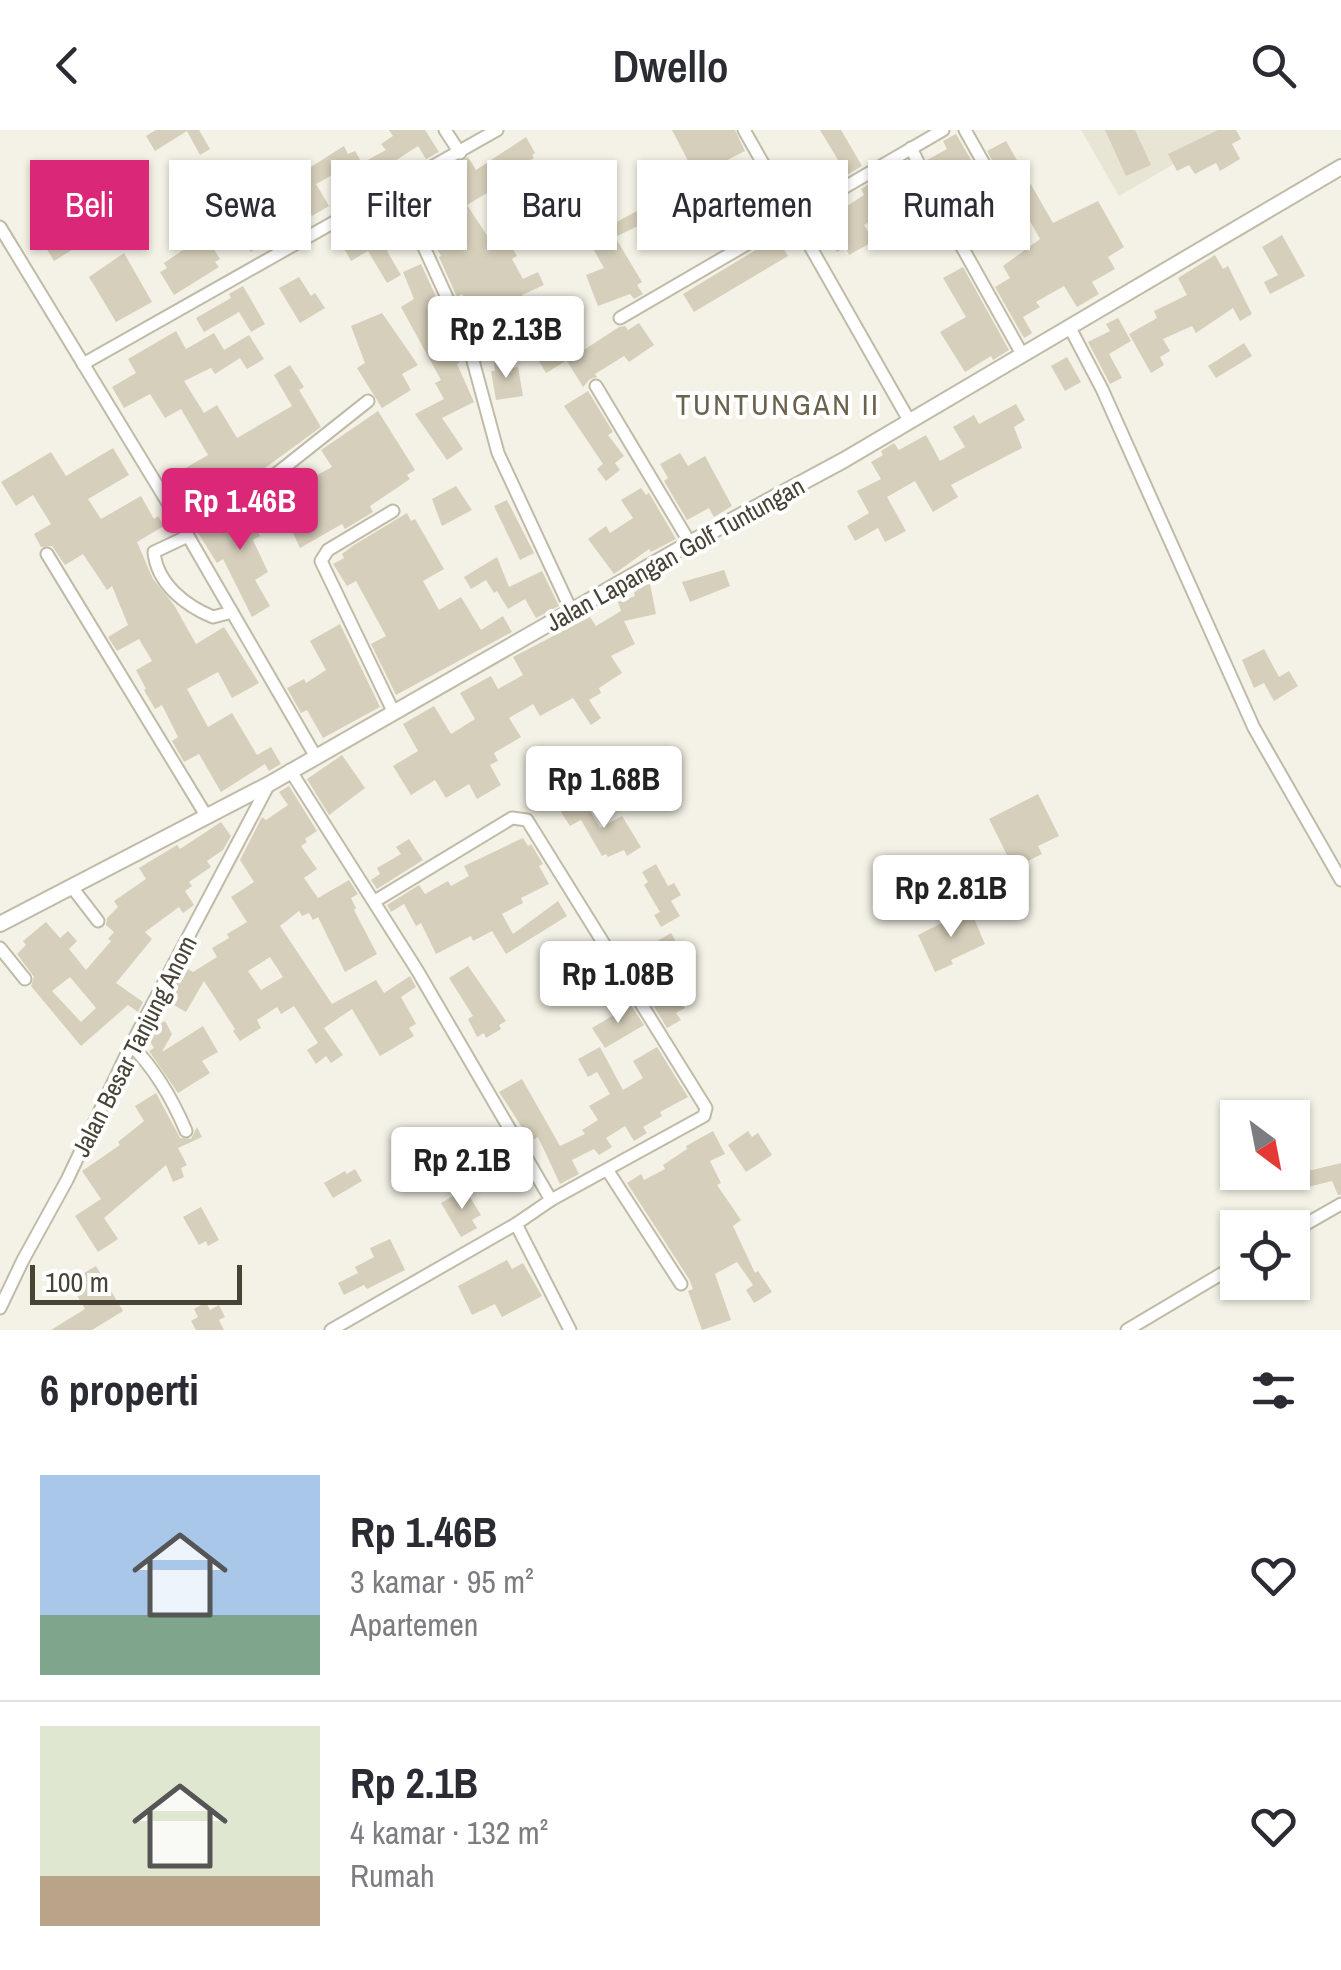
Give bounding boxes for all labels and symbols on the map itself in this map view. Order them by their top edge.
pin: Rp 2.13B [403,296,609,381]
district label: TUNTUNGAN II [676,384,880,424]
pin: Rp 1.46B [137,468,343,553]
street label: Jalan Lapangan Golf Tuntungan [540,469,810,639]
pin: Rp 1.68B [501,746,707,831]
pin: Rp 2.81B [848,855,1054,940]
street label: Jalan Besar Tanjung Anom [63,930,205,1162]
pin: Rp 1.08B [515,941,721,1026]
north arrow [1220,1100,1310,1190]
pin: Rp 2.1B [370,1127,554,1212]
scale bar [30,1260,242,1304]

